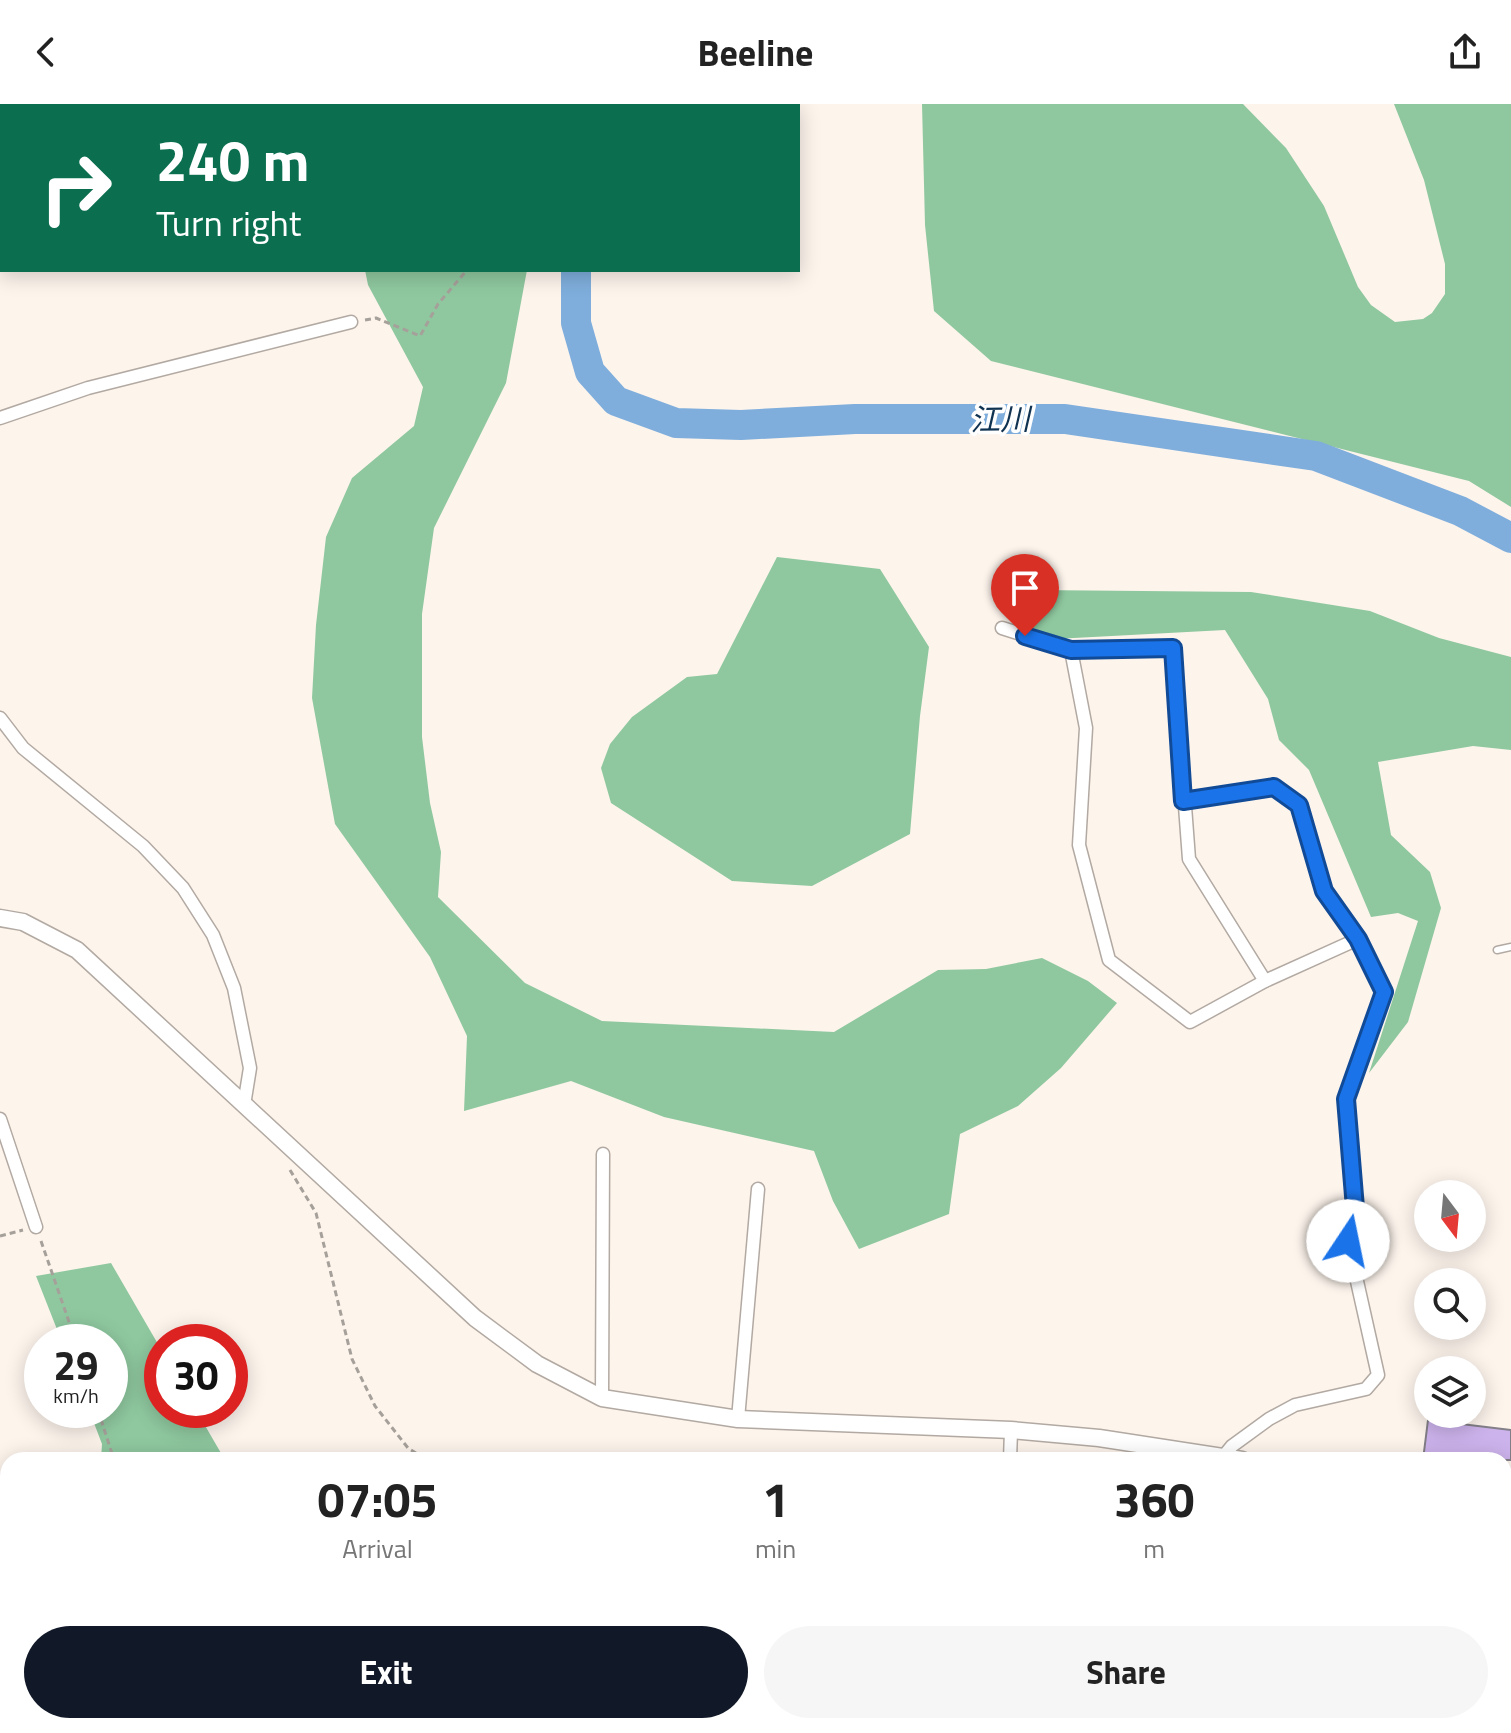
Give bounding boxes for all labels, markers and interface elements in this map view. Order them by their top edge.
text: Beeline [698,25,813,80]
icon: back [24,30,68,74]
icon: share [1443,30,1487,74]
text: 240 m [156,118,309,203]
icon: right [24,136,128,240]
text: Turn right [156,195,301,250]
water label: 江川 [970,395,1033,443]
pin [991,554,1059,636]
icon: arrive [1003,566,1047,610]
north arrow [1414,1180,1486,1252]
map controls [1414,1180,1486,1428]
position arrow [1306,1199,1390,1283]
button: search [1414,1268,1486,1340]
speed limit sign: 30 [144,1324,248,1428]
text: 29 [54,1335,98,1396]
button: layers [1414,1356,1486,1428]
text: km/h [53,1380,99,1411]
text: 07:05 [318,1463,437,1536]
text: 1 [762,1463,789,1536]
text: 360 [1114,1463,1194,1536]
text: Arrival [342,1529,413,1568]
text: min [755,1529,796,1568]
text: m [1143,1529,1165,1568]
button: Exit [24,1626,748,1718]
button: Share [764,1626,1488,1718]

